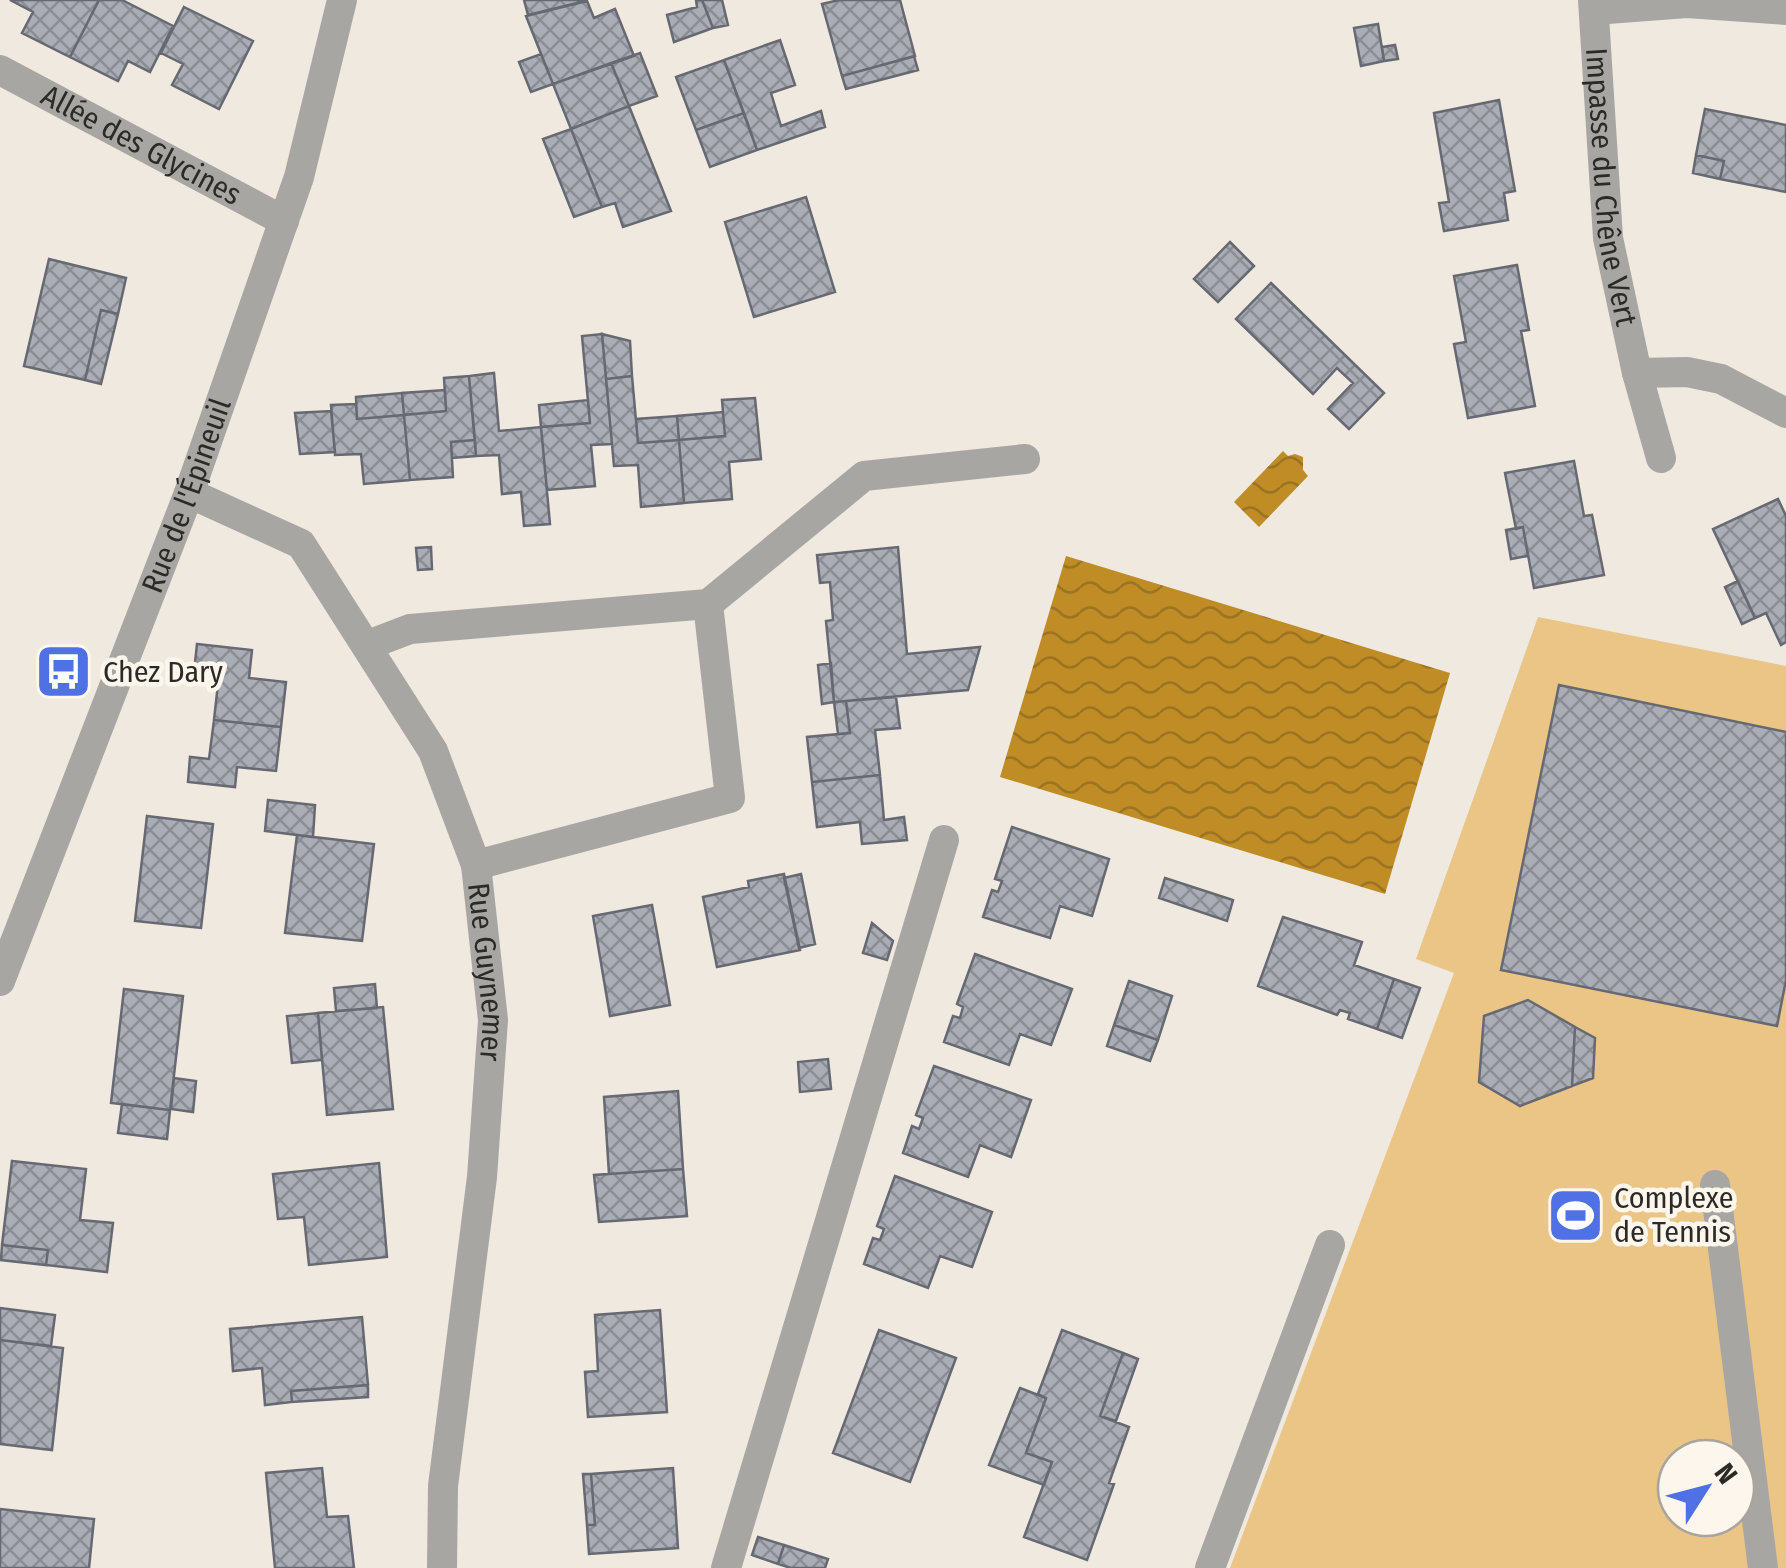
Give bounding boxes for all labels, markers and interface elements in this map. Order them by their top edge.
street label: Impasse du Chêne Vert [1578,47,1644,330]
street label: Allée des Glycines [35,77,247,213]
street label: Rue de l'Épineuil [134,394,239,598]
bus stop icon: Chez Dary [34,642,94,702]
place label: Chez Dary [103,654,224,690]
street label: Rue Guynemer [460,881,511,1063]
place label: Complexe de Tennis [1614,1180,1733,1250]
sports icon: Complexe de Tennis [1545,1185,1605,1245]
north arrow [1656,1438,1756,1538]
text: N [1708,1457,1744,1490]

